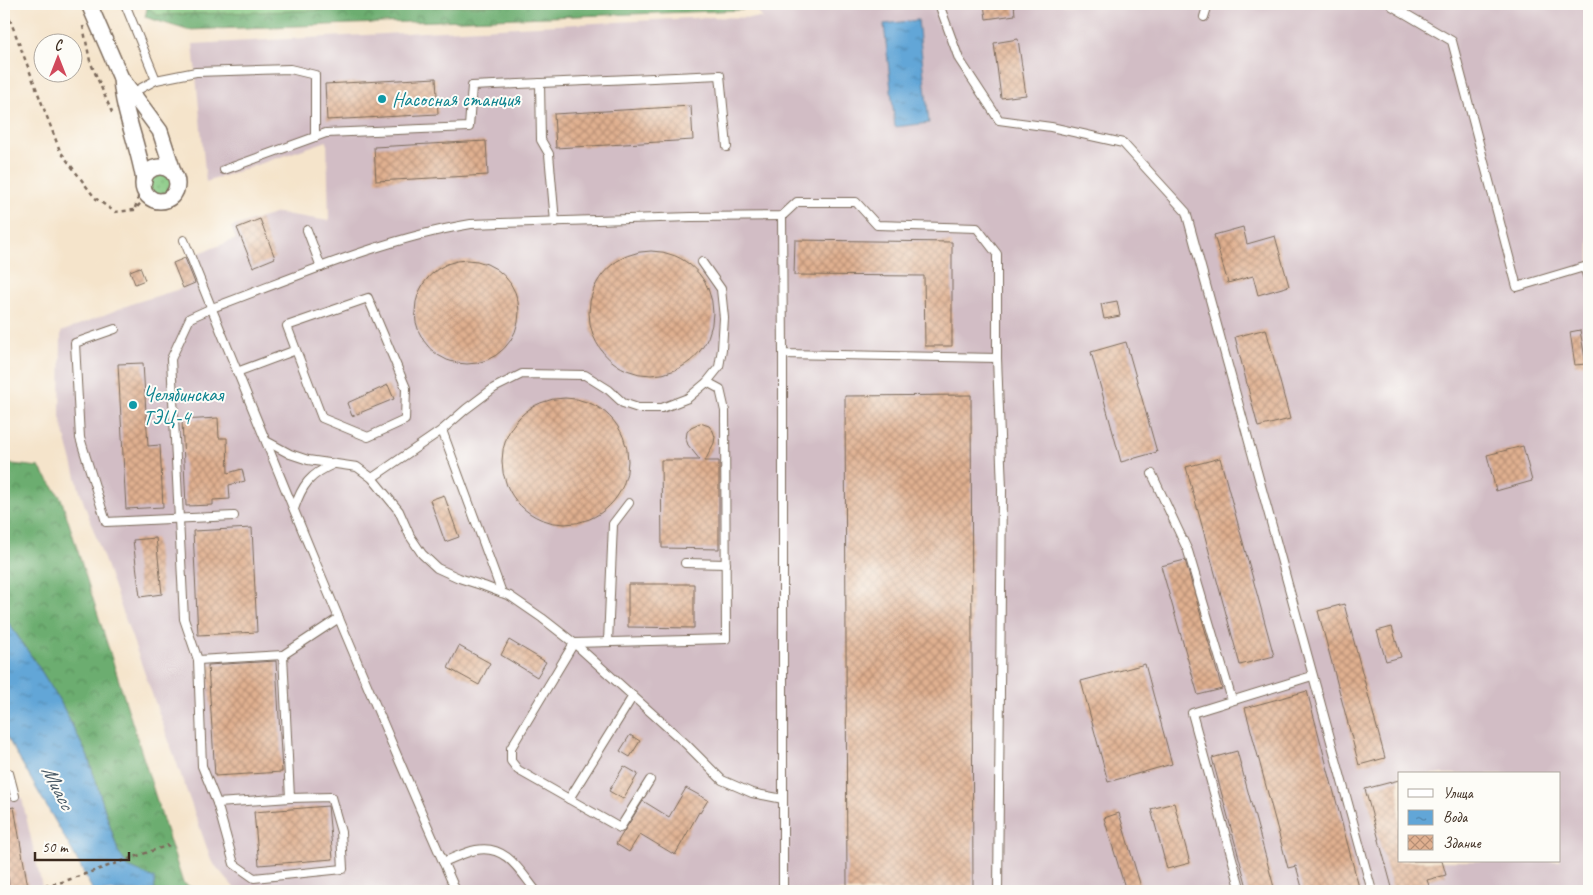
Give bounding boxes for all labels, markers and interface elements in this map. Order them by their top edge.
north arrow [32,32,82,82]
text: С [55,37,64,54]
place label: Насосная станция [392,87,521,112]
marker: Насосная станция [376,93,388,105]
place label: Челябинская ТЭЦ-4 [143,382,225,430]
marker: Челябинская ТЭЦ-4 [127,399,139,411]
water label: Миасс [36,761,81,816]
legend [1398,772,1560,862]
text: Улица [1443,784,1474,803]
text: Вода [1443,808,1468,827]
scale bar [35,830,129,862]
text: Здание [1443,834,1482,853]
text: 50 m [42,838,69,857]

